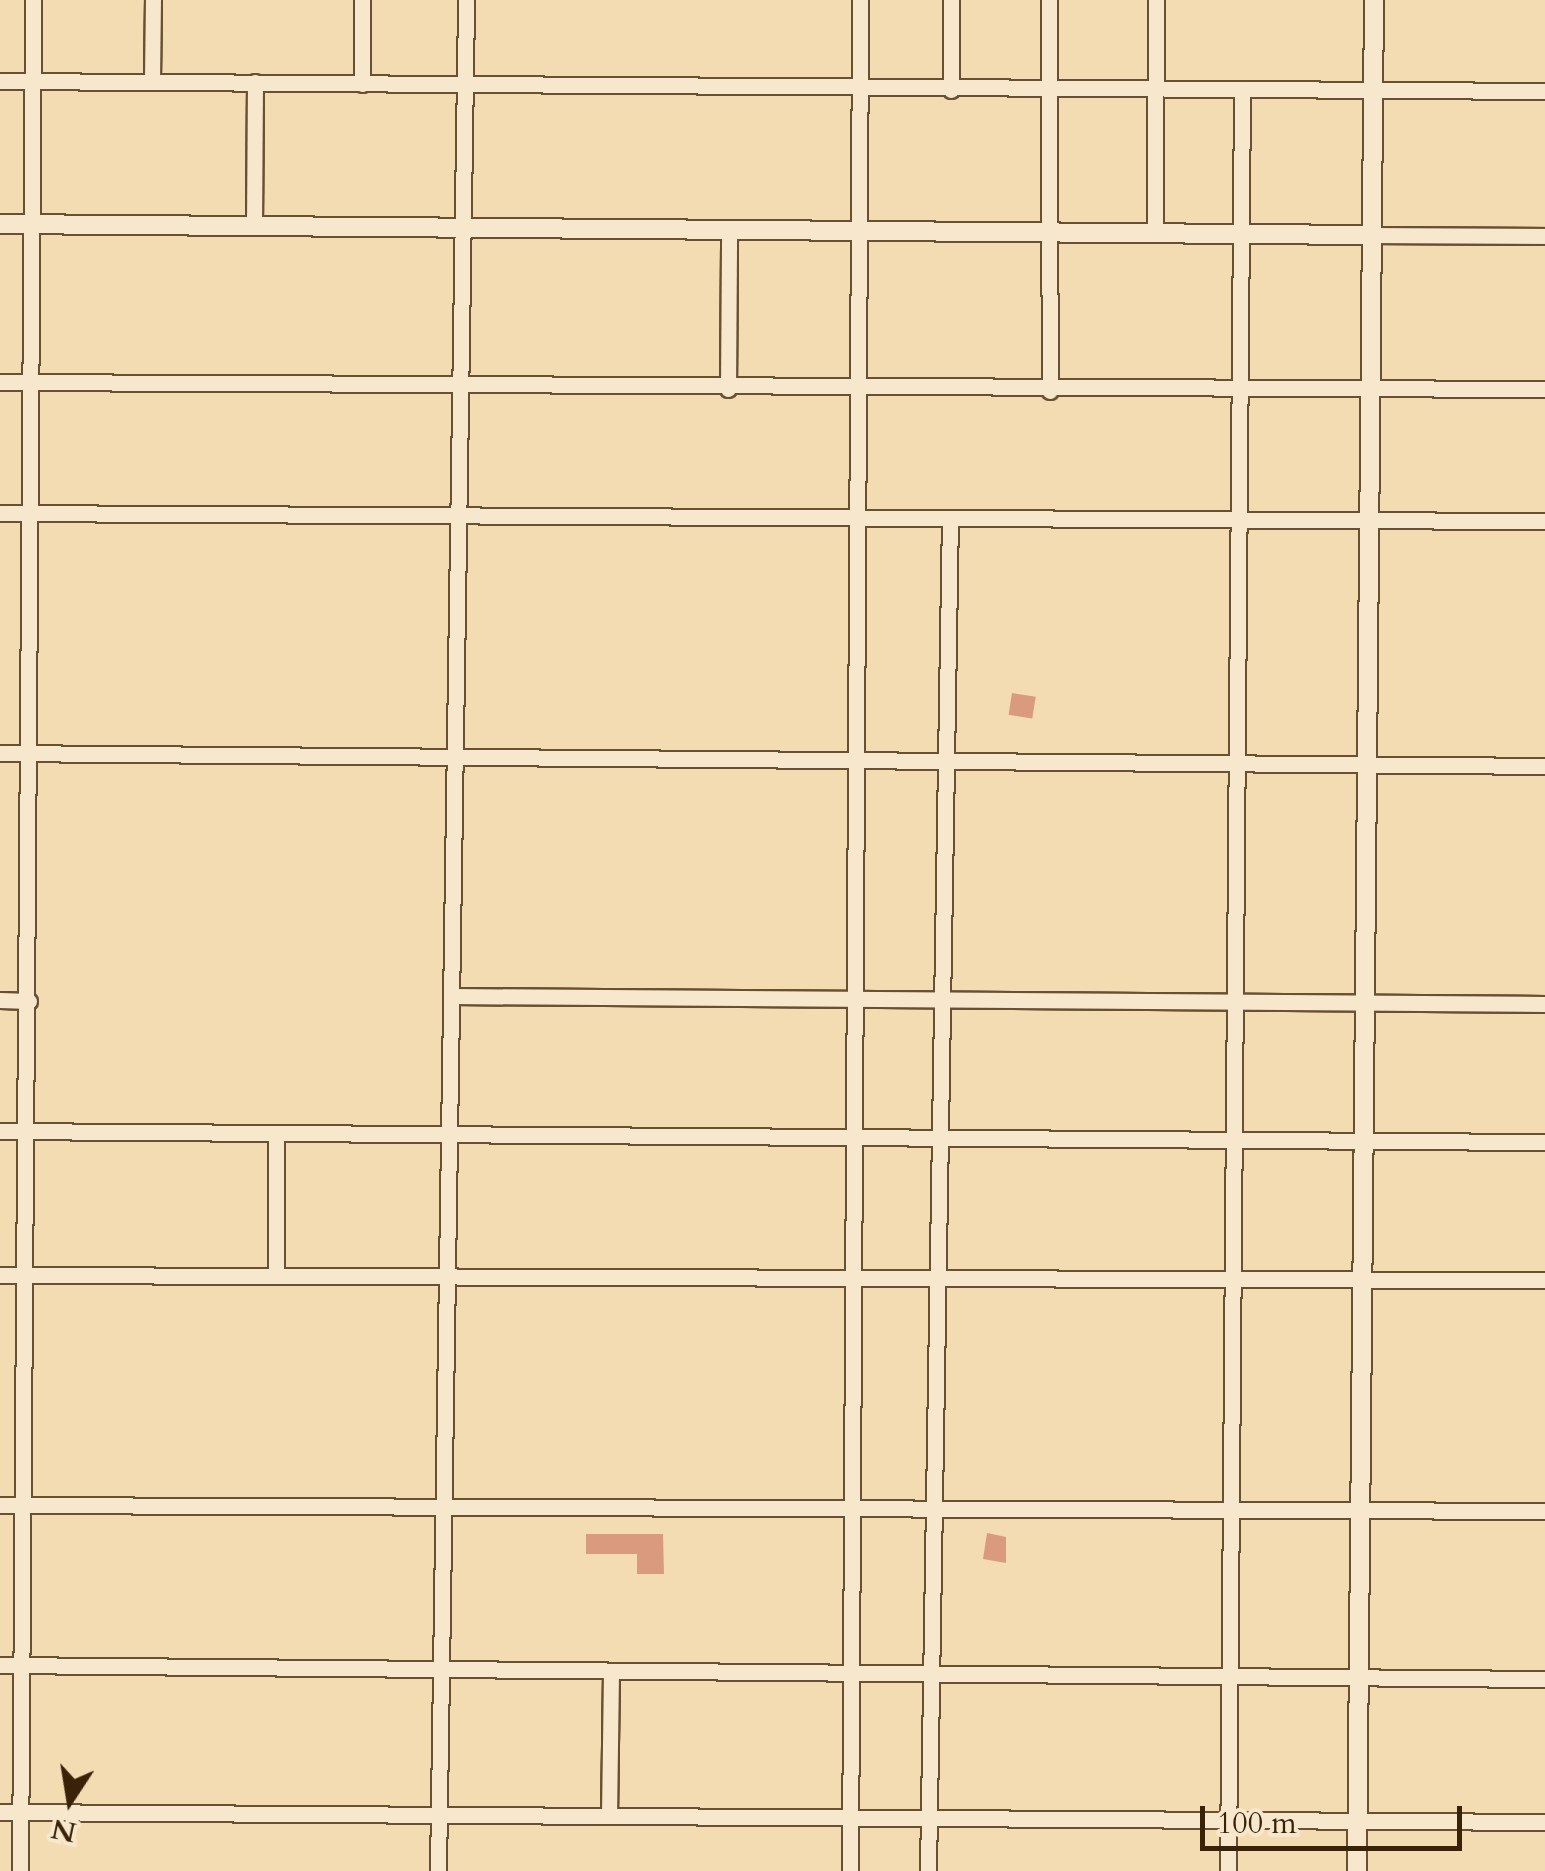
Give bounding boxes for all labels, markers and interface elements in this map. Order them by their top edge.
north arrow [20,1751,120,1851]
scale bar [1205,1786,1468,1848]
text: 100 m [1217,1803,1297,1844]
text: N [48,1809,80,1851]

